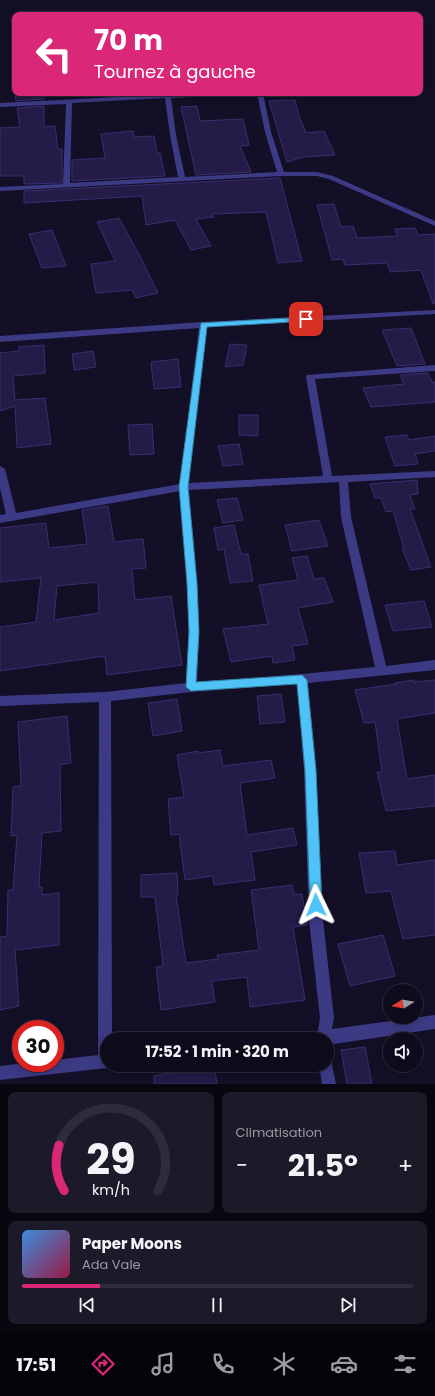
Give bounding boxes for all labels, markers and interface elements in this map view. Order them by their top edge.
text: 70 m [94,21,163,60]
icon: left [28,28,80,80]
text: Tournez à gauche [94,59,256,84]
pin [289,302,323,336]
icon: arrive [295,308,317,330]
position arrow [295,884,337,926]
north arrow [383,984,423,1024]
map controls [383,984,423,1072]
speed limit sign: 30 [12,1020,64,1072]
button: sound [383,1032,423,1072]
text: 17:52 · 1 min · 320 m [145,1041,289,1062]
text: Climatisation [236,1123,322,1142]
text: 29 [86,1129,135,1188]
text: 21.5° [288,1144,358,1187]
text: − [236,1150,248,1181]
text: + [398,1150,413,1181]
text: km/h [92,1179,130,1199]
text: Paper Moons [82,1233,182,1254]
text: Ada Vale [82,1255,141,1274]
icon: previous [76,1294,98,1316]
icon: pause [206,1294,228,1316]
icon: next [337,1294,359,1316]
icon: directions [89,1350,117,1378]
icon: music [149,1350,177,1378]
icon: phone [209,1350,237,1378]
icon: climate [270,1350,298,1378]
icon: car [330,1350,358,1378]
icon: filters [391,1350,419,1378]
text: 17:51 [16,1352,56,1377]

